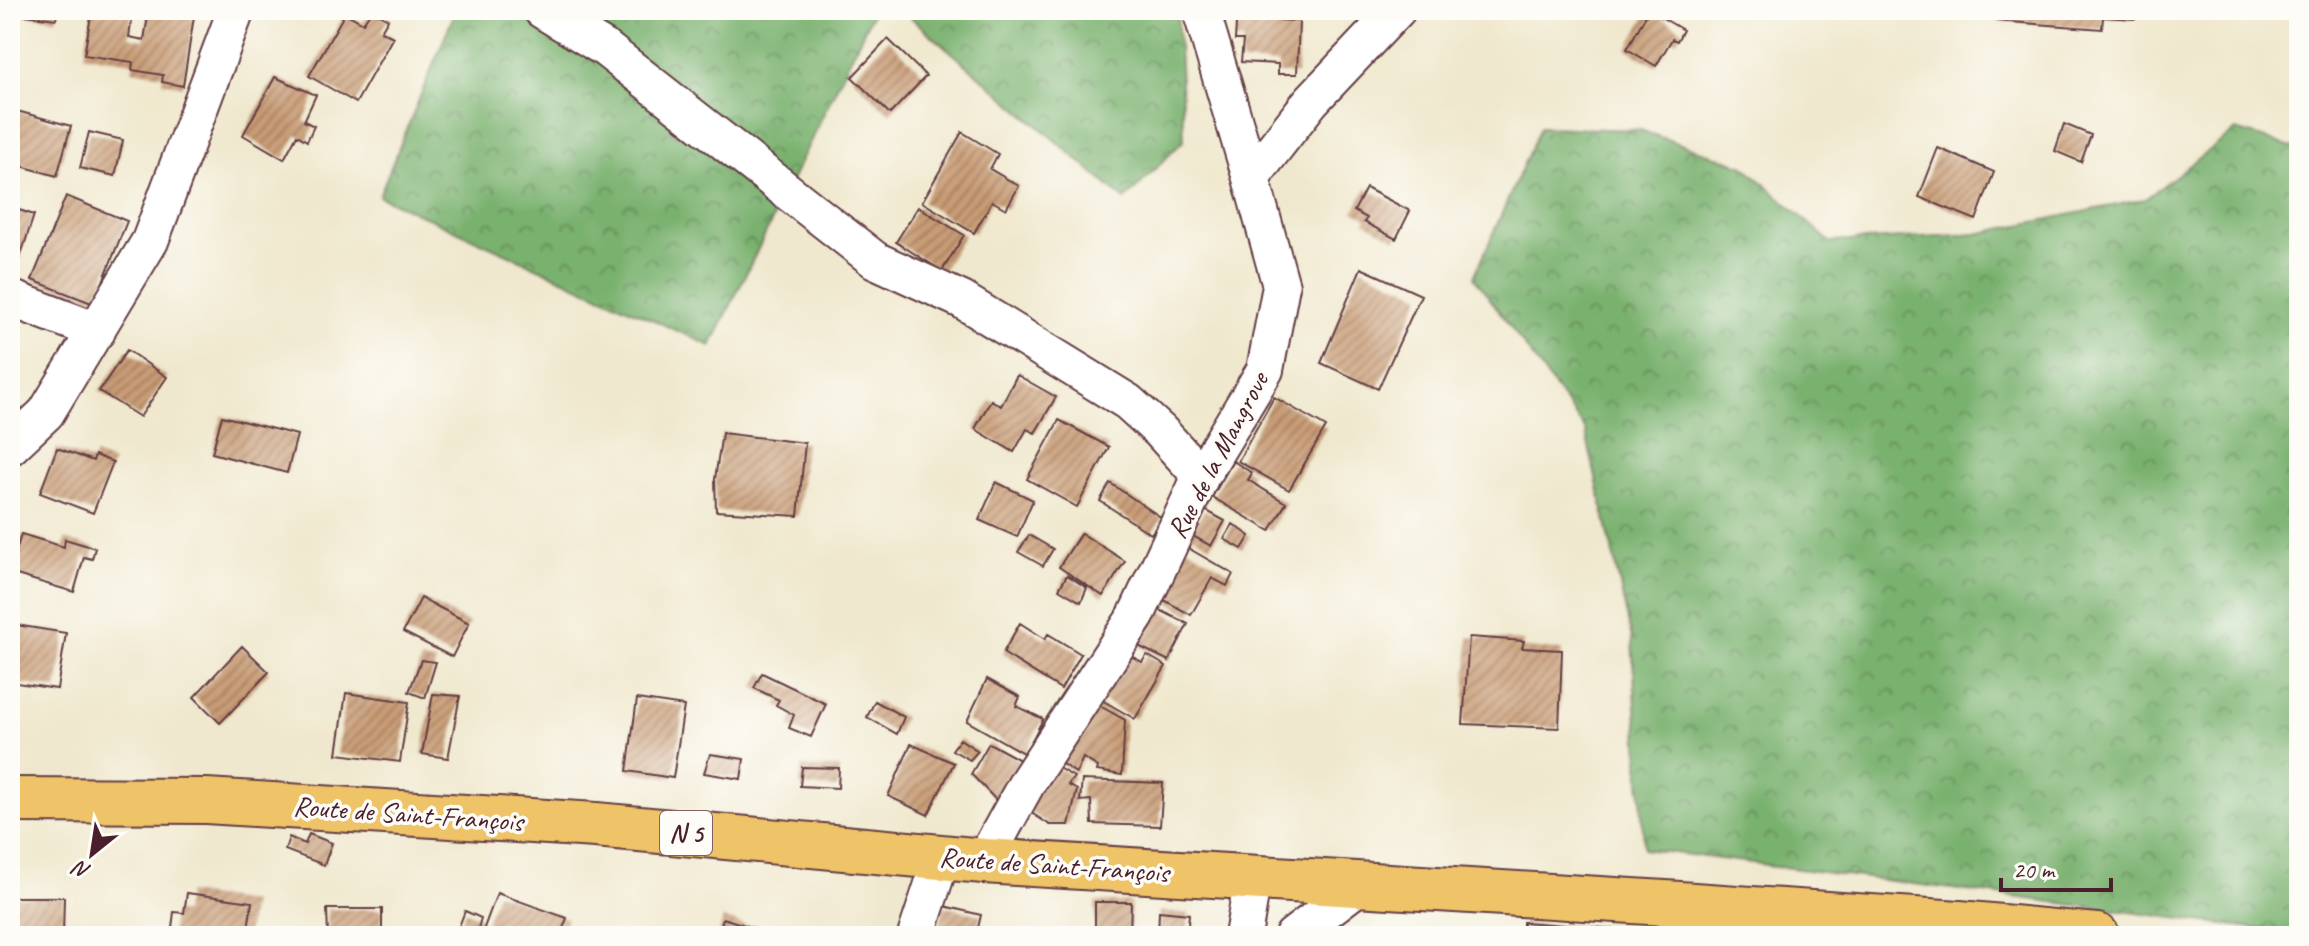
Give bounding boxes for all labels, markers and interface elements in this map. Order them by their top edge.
street label: Rue de la Mangrove [1159,364,1277,544]
street label: Route de Saint-François [292,788,526,839]
road number: N 5 [660,811,712,855]
north arrow [52,814,132,894]
street label: Route de Saint-François [938,839,1172,890]
scale bar [2001,842,2111,892]
text: N [67,853,95,886]
text: 20 m [2013,855,2056,885]

